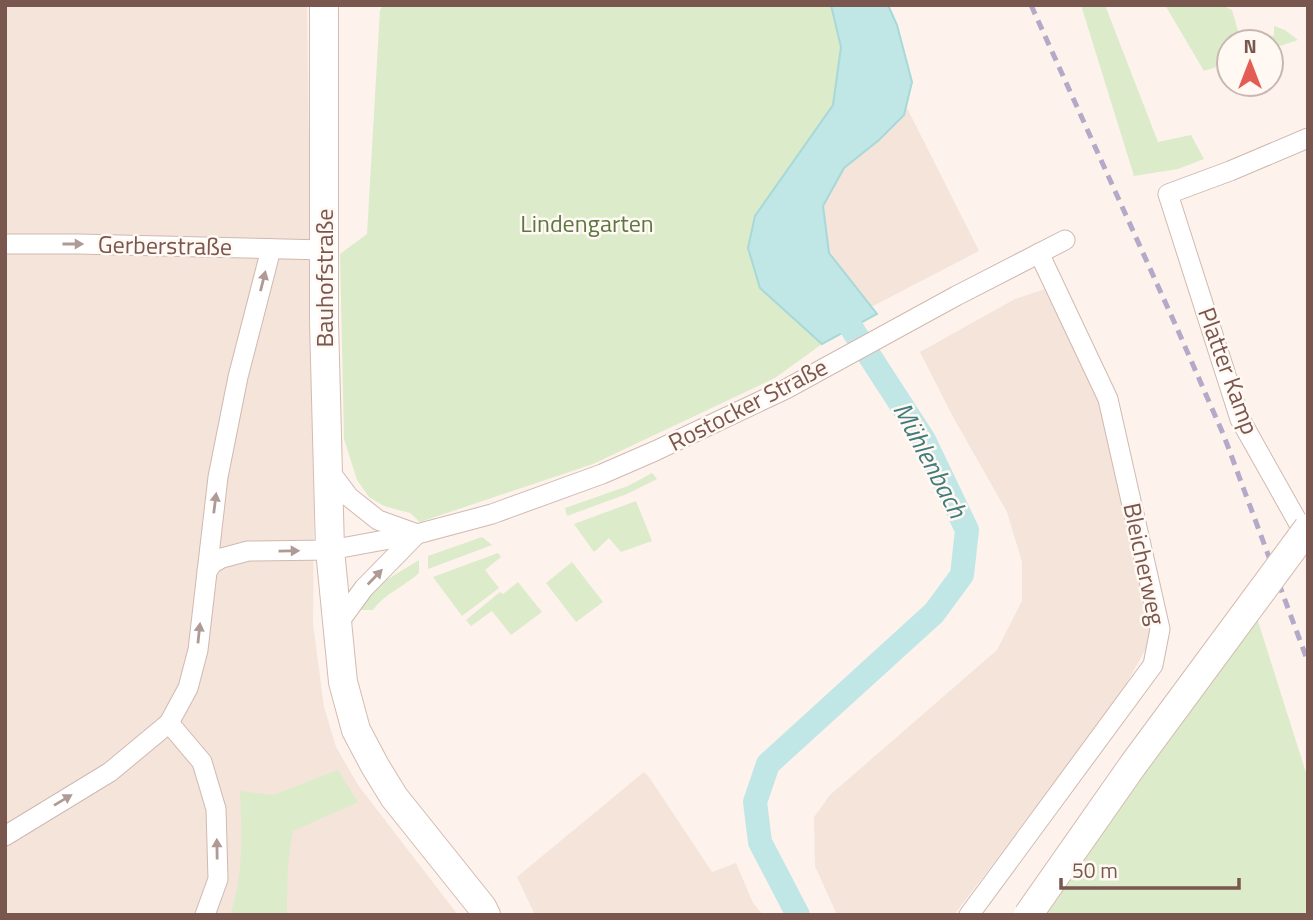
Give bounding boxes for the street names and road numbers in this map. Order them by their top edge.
street label: Bauhofstraße [306,209,342,347]
street label: Gerberstraße [98,226,232,264]
street label: Platter Kamp [1189,302,1269,439]
street label: Rostocker Straße [662,349,833,460]
street label: Bleicherweg [1114,499,1175,628]

